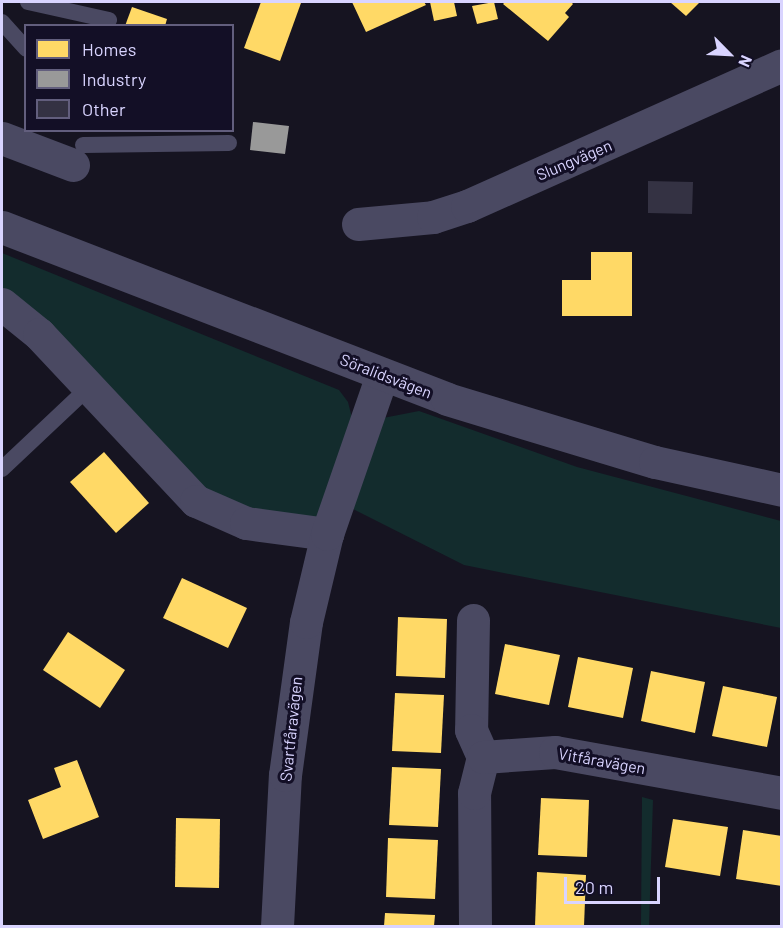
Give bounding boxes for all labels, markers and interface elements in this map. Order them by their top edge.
legend [24,24,234,132]
north arrow [699,24,759,84]
text: Homes [82,38,136,60]
text: N [735,53,757,70]
text: Industry [82,68,146,90]
text: Other [82,98,125,120]
street label: Slungvägen [533,136,615,184]
street label: Söralidsvägen [337,350,435,402]
street label: Svartfåravägen [276,676,306,782]
street label: Vitfåravägen [557,744,647,778]
scale bar [567,865,663,903]
text: 20 m [575,876,613,898]

